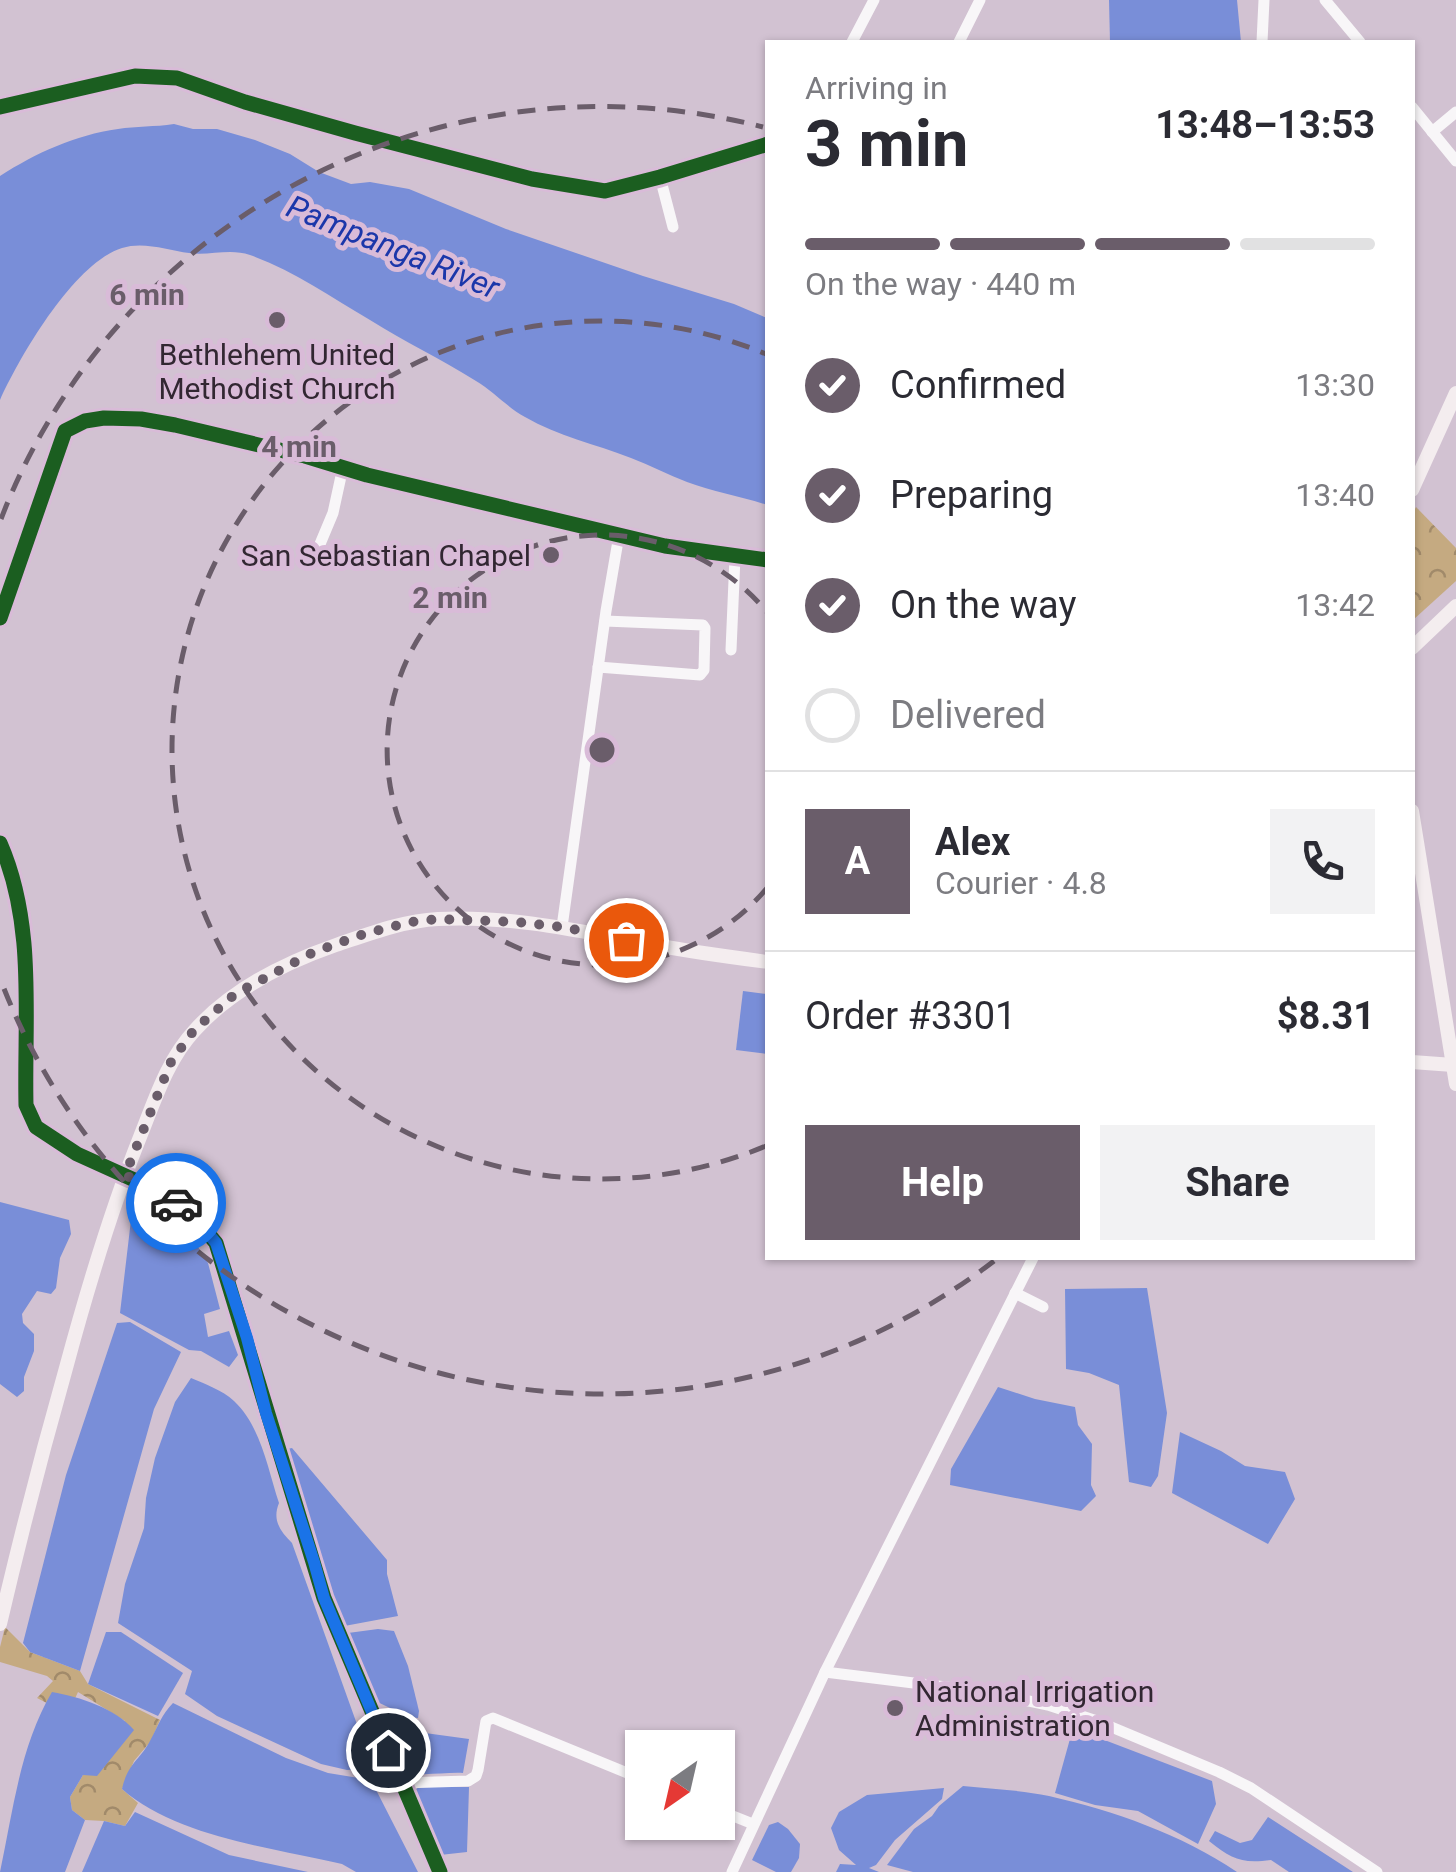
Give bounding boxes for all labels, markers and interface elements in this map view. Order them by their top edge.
text: Arriving in [805,69,948,107]
text: 13:48–13:53 [1155,103,1375,147]
text: 3 min [805,106,968,182]
water label: Pampanga River [281,187,506,307]
text: On the way · 440 m [805,265,1076,303]
text: 6 min [109,277,185,312]
marker: Bethlehem United Methodist Church [266,309,288,331]
place label: Bethlehem United Methodist Church [158,337,396,406]
icon: check [805,358,860,413]
text: Confirmed [890,363,1066,407]
text: 13:30 [1295,366,1375,404]
text: 4 min [261,429,337,464]
icon: check [805,468,860,523]
text: Preparing [890,473,1053,517]
text: 13:40 [1295,476,1375,514]
place label: San Sebastian Chapel [241,538,531,573]
marker: San Sebastian Chapel [540,544,562,566]
icon: check [805,578,860,633]
text: 2 min [412,580,488,615]
text: On the way [890,583,1076,627]
text: 13:42 [1295,586,1375,624]
text: Delivered [890,693,1046,737]
centre of rings [584,732,620,768]
button: phone [1270,809,1375,914]
text: Alex [935,820,1010,864]
text: A [845,839,870,883]
text: Courier · 4.8 [935,864,1107,902]
pin [584,898,669,983]
icon: bag [599,913,654,968]
text: Order #3301 [805,994,1016,1038]
text: $8.31 [1277,994,1375,1038]
button: Help [805,1125,1080,1240]
button: Share [1100,1125,1375,1240]
courier [126,1153,226,1253]
icon: car [149,1176,204,1231]
place label: National Irrigation Administration [915,1674,1154,1743]
marker: National Irrigation Administration [884,1697,906,1719]
pin [346,1708,431,1793]
icon: home [361,1723,416,1778]
north arrow [625,1730,735,1840]
map controls [625,1730,735,1840]

